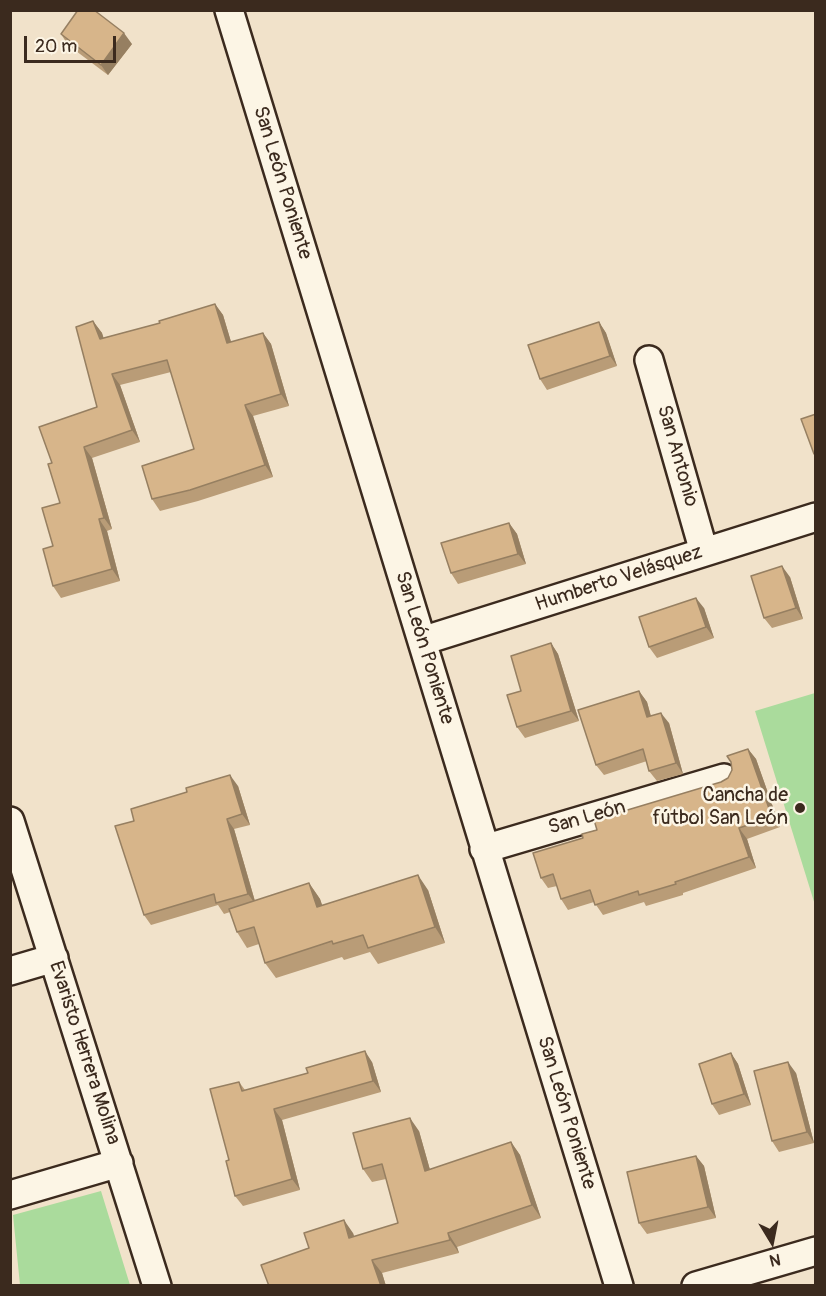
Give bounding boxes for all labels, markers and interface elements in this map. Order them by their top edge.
scale bar [27,24,118,62]
text: 20 m [35,35,77,58]
street label: San León Poniente [247,104,317,262]
street label: San Antonio [651,403,703,509]
street label: Humberto Velásquez [532,541,706,617]
street label: San León Poniente [389,569,459,727]
place label: Cancha de fútbol San León [652,784,788,831]
street label: San León [546,796,628,840]
marker: Cancha de fútbol San León [793,801,807,815]
street label: Evaristo Herrera Molina [43,958,125,1148]
street label: San León Poniente [531,1034,601,1192]
north arrow [742,1212,802,1272]
text: N [768,1249,782,1271]

